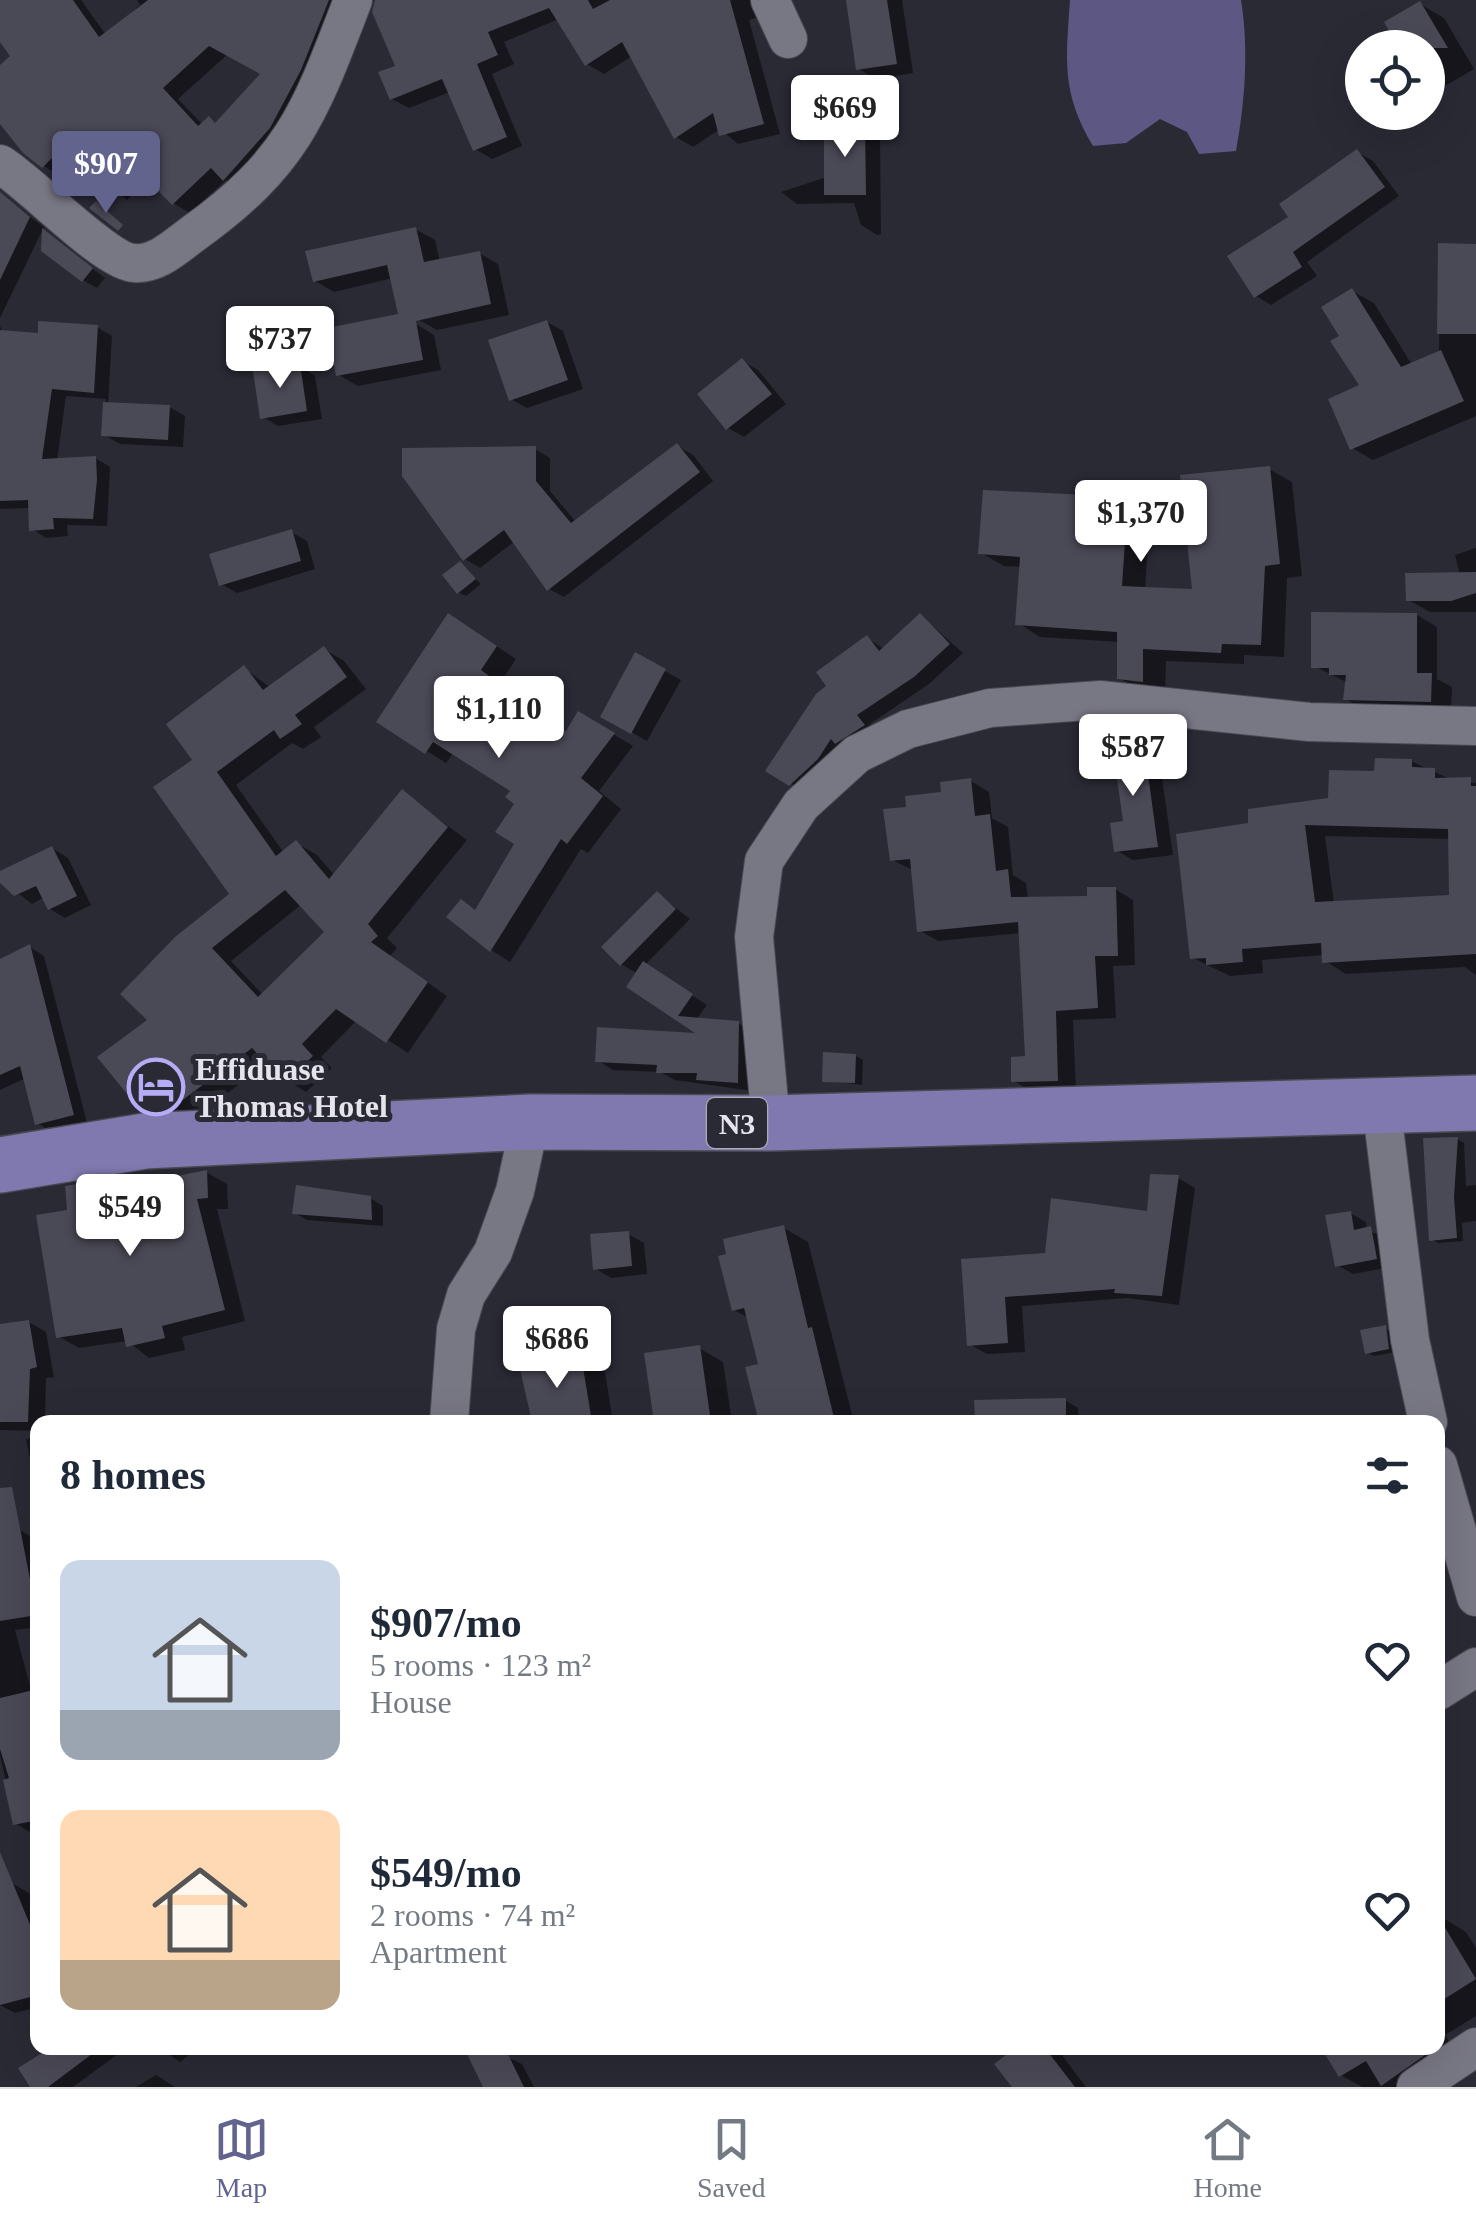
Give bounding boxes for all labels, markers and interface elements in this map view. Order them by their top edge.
map controls [1345,30,1445,130]
button: locate [1345,30,1445,130]
pin: $669 [786,75,904,160]
text: $669 [813,89,877,125]
pin: $907 [47,131,165,216]
text: $907 [74,145,138,181]
pin: $737 [221,306,339,391]
text: $737 [248,320,312,356]
pin: $1,370 [1060,480,1222,565]
text: $1,370 [1097,494,1185,530]
pin: $1,110 [418,676,580,761]
text: $1,110 [456,690,542,726]
pin: $587 [1074,714,1192,799]
text: $587 [1101,728,1165,764]
place label: Effiduase Thomas Hotel [195,1051,388,1124]
hotel icon: Effiduase Thomas Hotel [126,1057,186,1117]
road number: N3 [707,1098,767,1148]
pin: $549 [71,1174,189,1259]
text: $549 [98,1188,162,1224]
pin: $686 [498,1306,616,1391]
text: $686 [525,1320,589,1356]
icon: filters [1360,1448,1415,1503]
text: 8 homes [60,1452,206,1498]
icon: home [140,1600,260,1720]
text: $907/mo [370,1600,522,1646]
icon: heart [1360,1633,1415,1688]
text: 5 rooms · 123 m² [370,1647,591,1683]
text: House [370,1684,452,1720]
icon: home [140,1850,260,1970]
text: $549/mo [370,1850,522,1896]
icon: heart [1360,1883,1415,1938]
text: 2 rooms · 74 m² [370,1897,575,1933]
text: Apartment [370,1934,507,1970]
tab: Map [214,2112,269,2204]
tab: Saved [697,2112,765,2204]
tab: Home [1194,2112,1262,2204]

